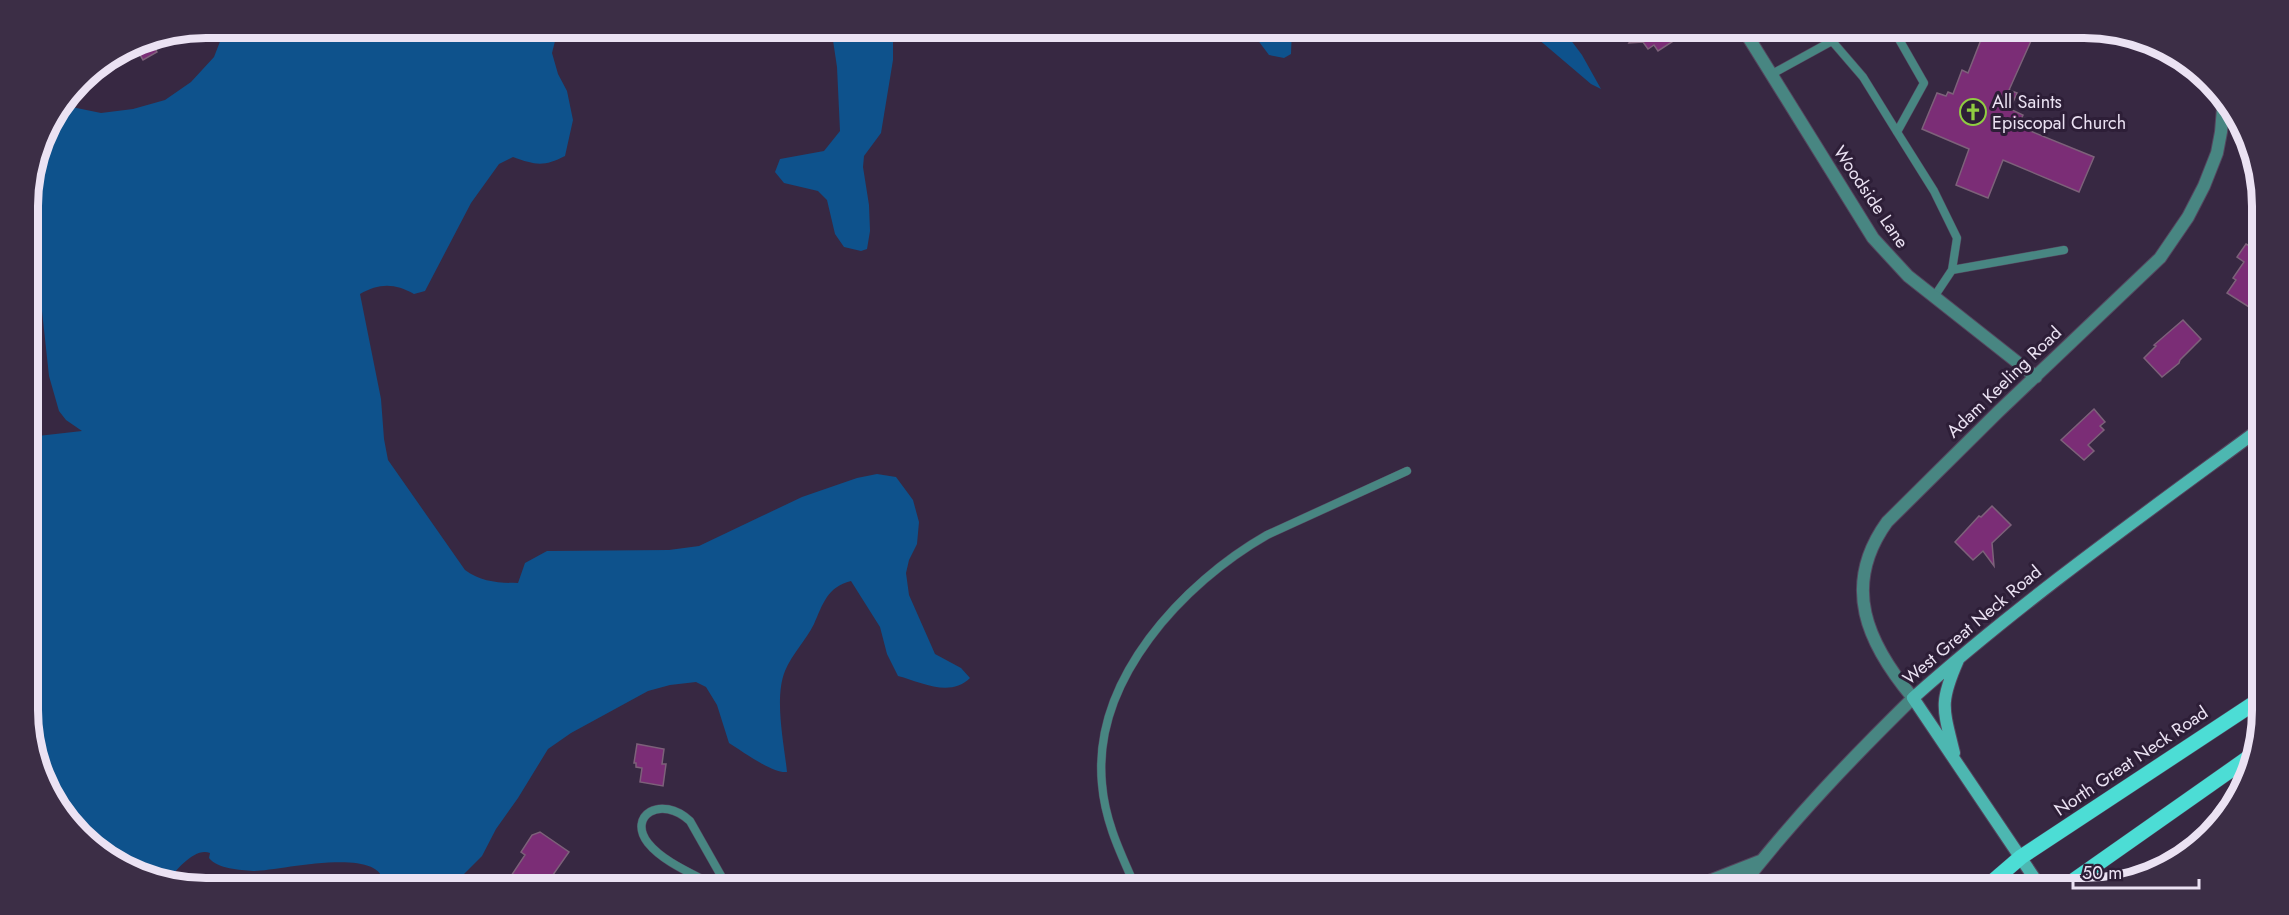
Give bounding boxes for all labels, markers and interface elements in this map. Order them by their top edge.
place label: All Saints Episcopal Church [1992,89,2126,136]
church icon: All Saints Episcopal Church [1958,97,1988,127]
street label: Woodside Lane [1827,141,1915,253]
street label: Adam Keeling Road [1941,320,2067,444]
street label: West Great Neck Road [1897,559,2047,691]
street label: North Great Neck Road [2049,700,2213,822]
scale bar [2073,852,2199,890]
text: 50 m [2082,860,2122,886]

